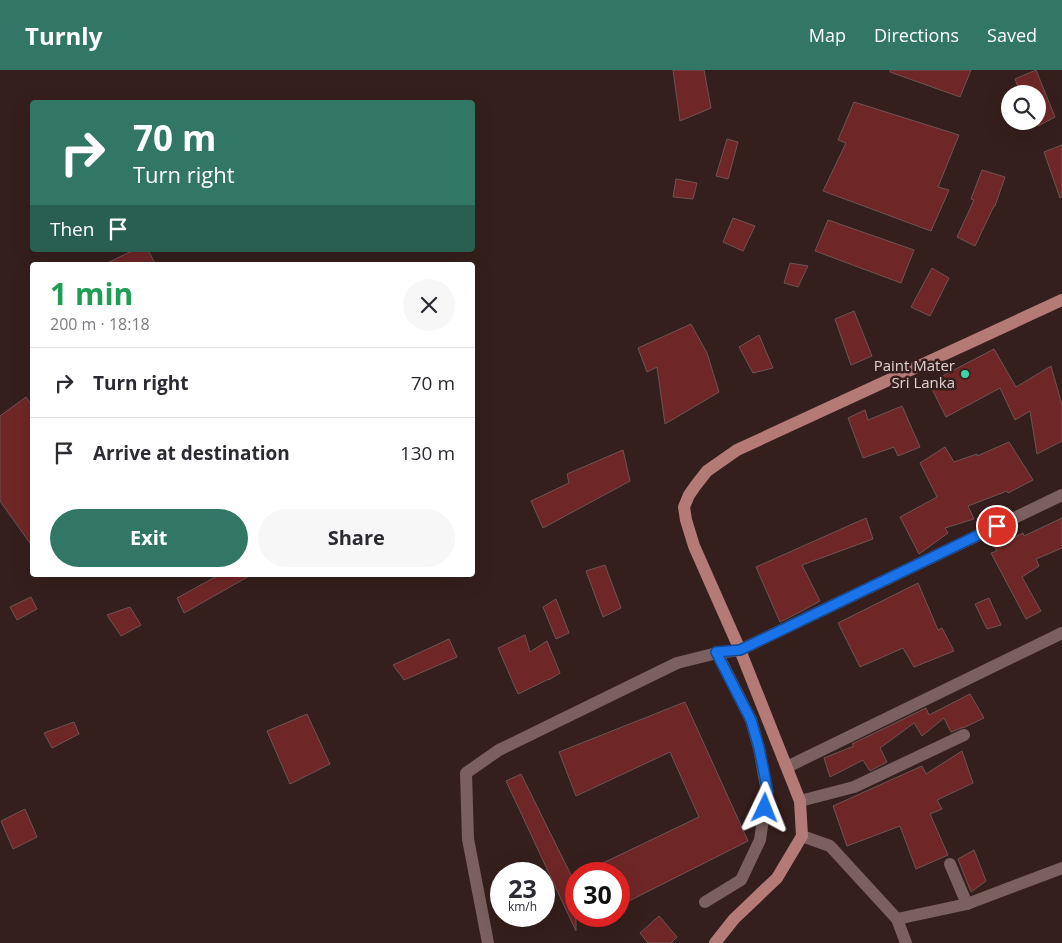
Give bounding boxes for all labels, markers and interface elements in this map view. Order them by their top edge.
text: Turnly [25,19,102,52]
text: Map [809,23,846,47]
text: Directions [874,23,959,47]
text: Saved [987,23,1037,47]
map controls [1001,85,1046,130]
button: search [1001,85,1046,130]
text: 70 m [133,114,216,161]
icon: right [50,120,115,185]
text: Turn right [133,159,235,189]
icon: arrive [104,215,132,243]
text: Then [50,216,94,242]
text: 1 min [50,273,133,314]
button: close [403,279,455,331]
text: 200 m · 18:18 [50,313,150,335]
place label: Paint Mater Sri Lanka [874,355,955,392]
marker: Paint Mater Sri Lanka [959,368,971,380]
icon: right [50,369,78,397]
text: Turn right [93,370,188,396]
text: 70 m [411,370,455,396]
icon: arrive [50,439,78,467]
text: Arrive at destination [93,440,290,466]
text: 130 m [400,440,455,466]
pin [976,505,1018,547]
button: Exit [50,509,248,567]
button: Share [258,509,455,567]
icon: arrive [983,512,1011,540]
position arrow [738,781,790,833]
speed limit sign: 30 [565,862,630,927]
text: 23 [508,871,537,905]
text: km/h [508,898,537,915]

